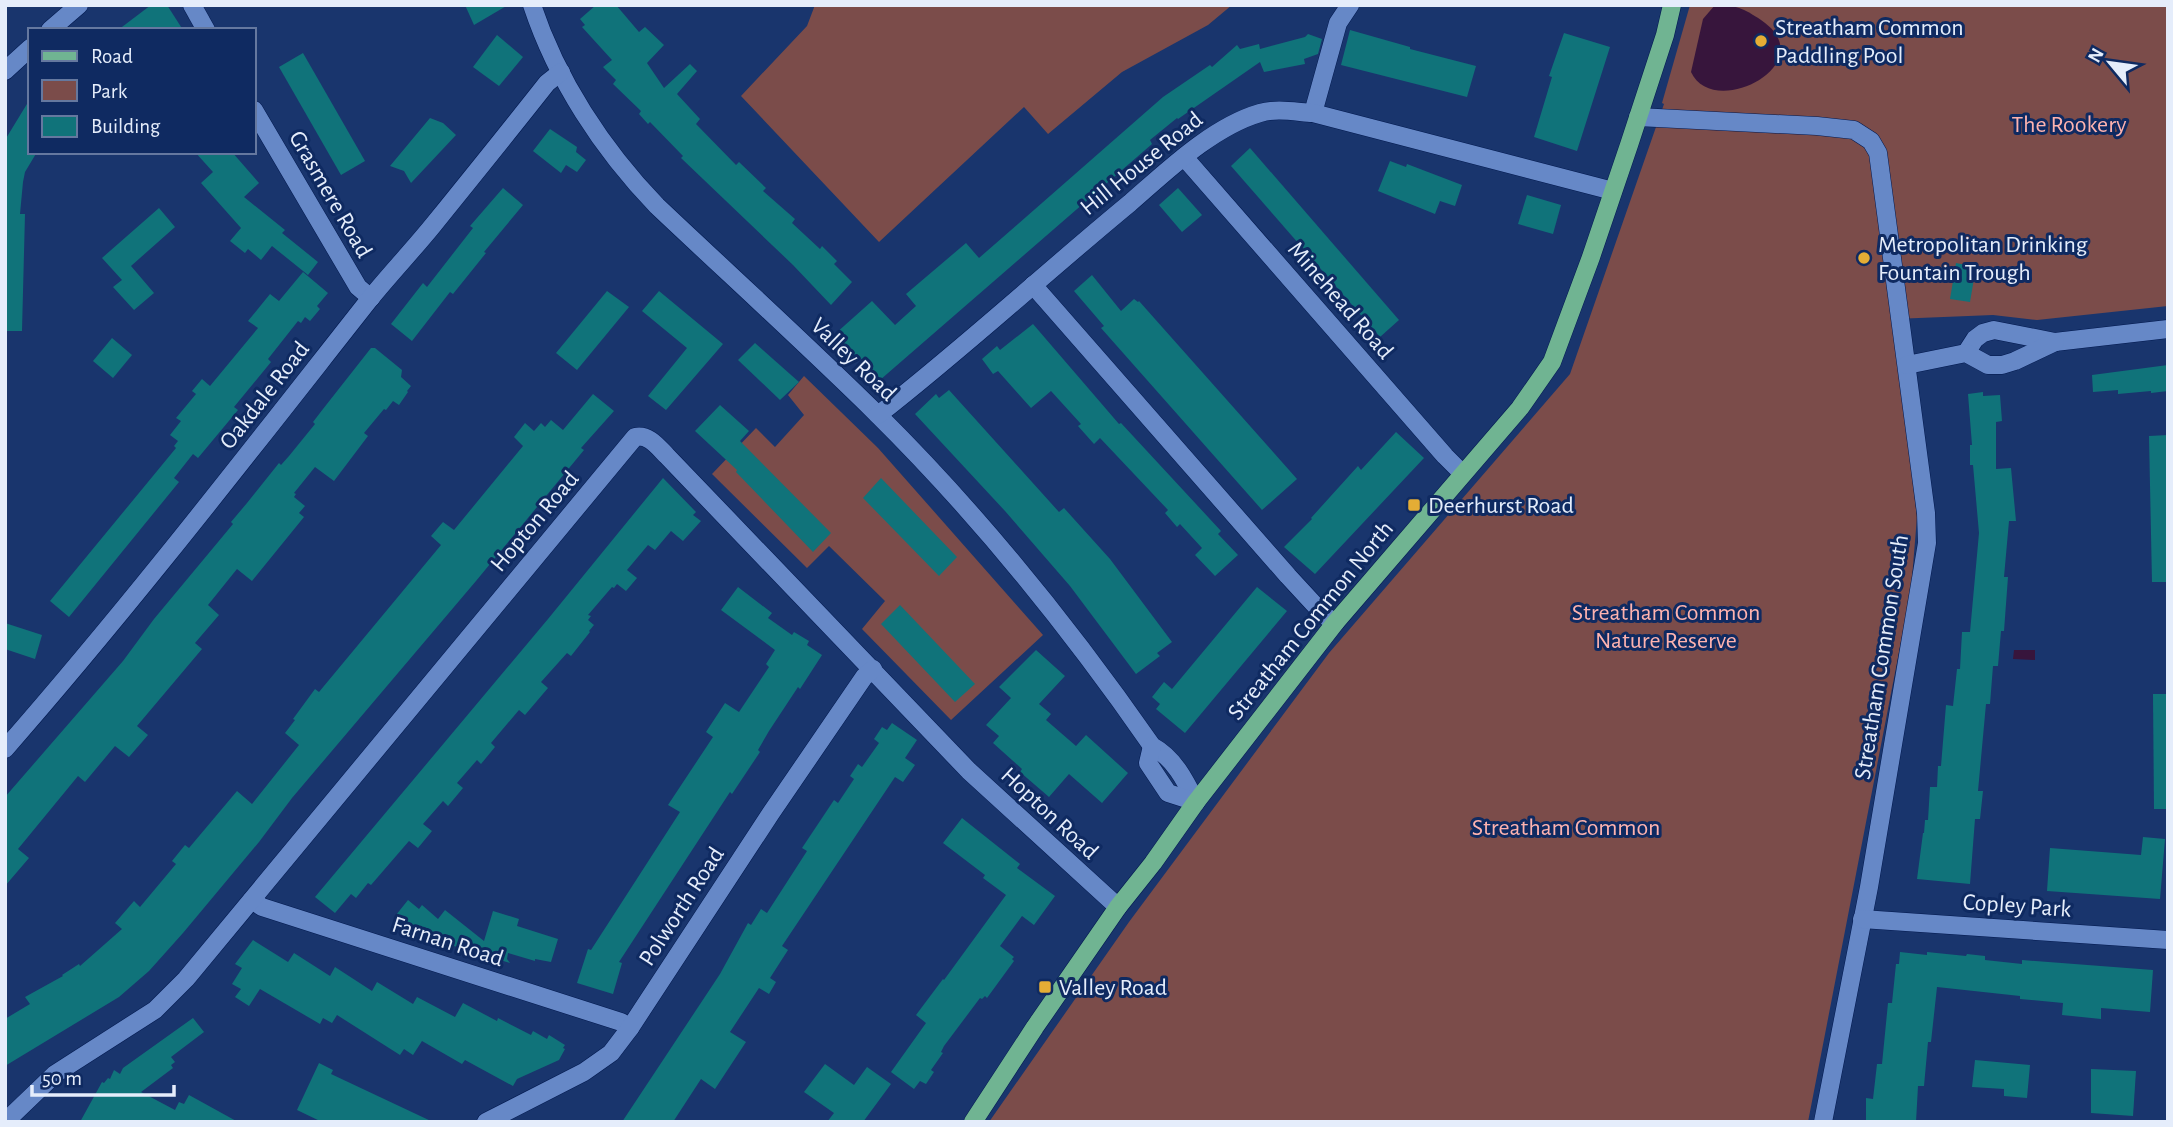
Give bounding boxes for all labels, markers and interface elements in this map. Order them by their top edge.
place label: Streatham Common Paddling Pool [1775,16,1964,68]
legend [28,28,256,154]
north arrow [2075,28,2145,98]
marker: Streatham Common Paddling Pool [1753,33,1769,49]
text: N [2085,45,2108,66]
text: Road [91,46,133,67]
text: Park [91,81,128,102]
street label: Hill House Road [1076,107,1207,220]
park label: The Rookery [2012,113,2126,137]
text: Building [91,116,161,137]
street label: Grasmere Road [284,127,376,262]
place label: Metropolitan Drinking Fountain Trough [1878,233,2088,285]
street label: Minehead Road [1283,237,1398,364]
marker: Metropolitan Drinking Fountain Trough [1856,250,1872,266]
street label: Valley Road [806,314,901,406]
street label: Oakdale Road [216,337,314,454]
street label: Hopton Road [486,467,583,576]
place label: Deerhurst Road [1428,494,1574,518]
marker: Deerhurst Road [1406,497,1422,513]
street label: Streatham Common North [1223,517,1398,725]
street label: Streatham Common South [1851,533,1913,781]
park label: Streatham Common Nature Reserve [1572,601,1760,653]
street label: Hopton Road [996,763,1102,864]
park label: Streatham Common [1472,816,1660,840]
street label: Polworth Road [635,843,729,970]
street label: Copley Park [1962,890,2072,922]
street label: Farnan Road [389,913,506,971]
place label: Valley Road [1059,976,1167,1000]
marker: Valley Road [1037,979,1053,995]
scale bar [32,1054,173,1098]
text: 50 m [42,1068,82,1089]

